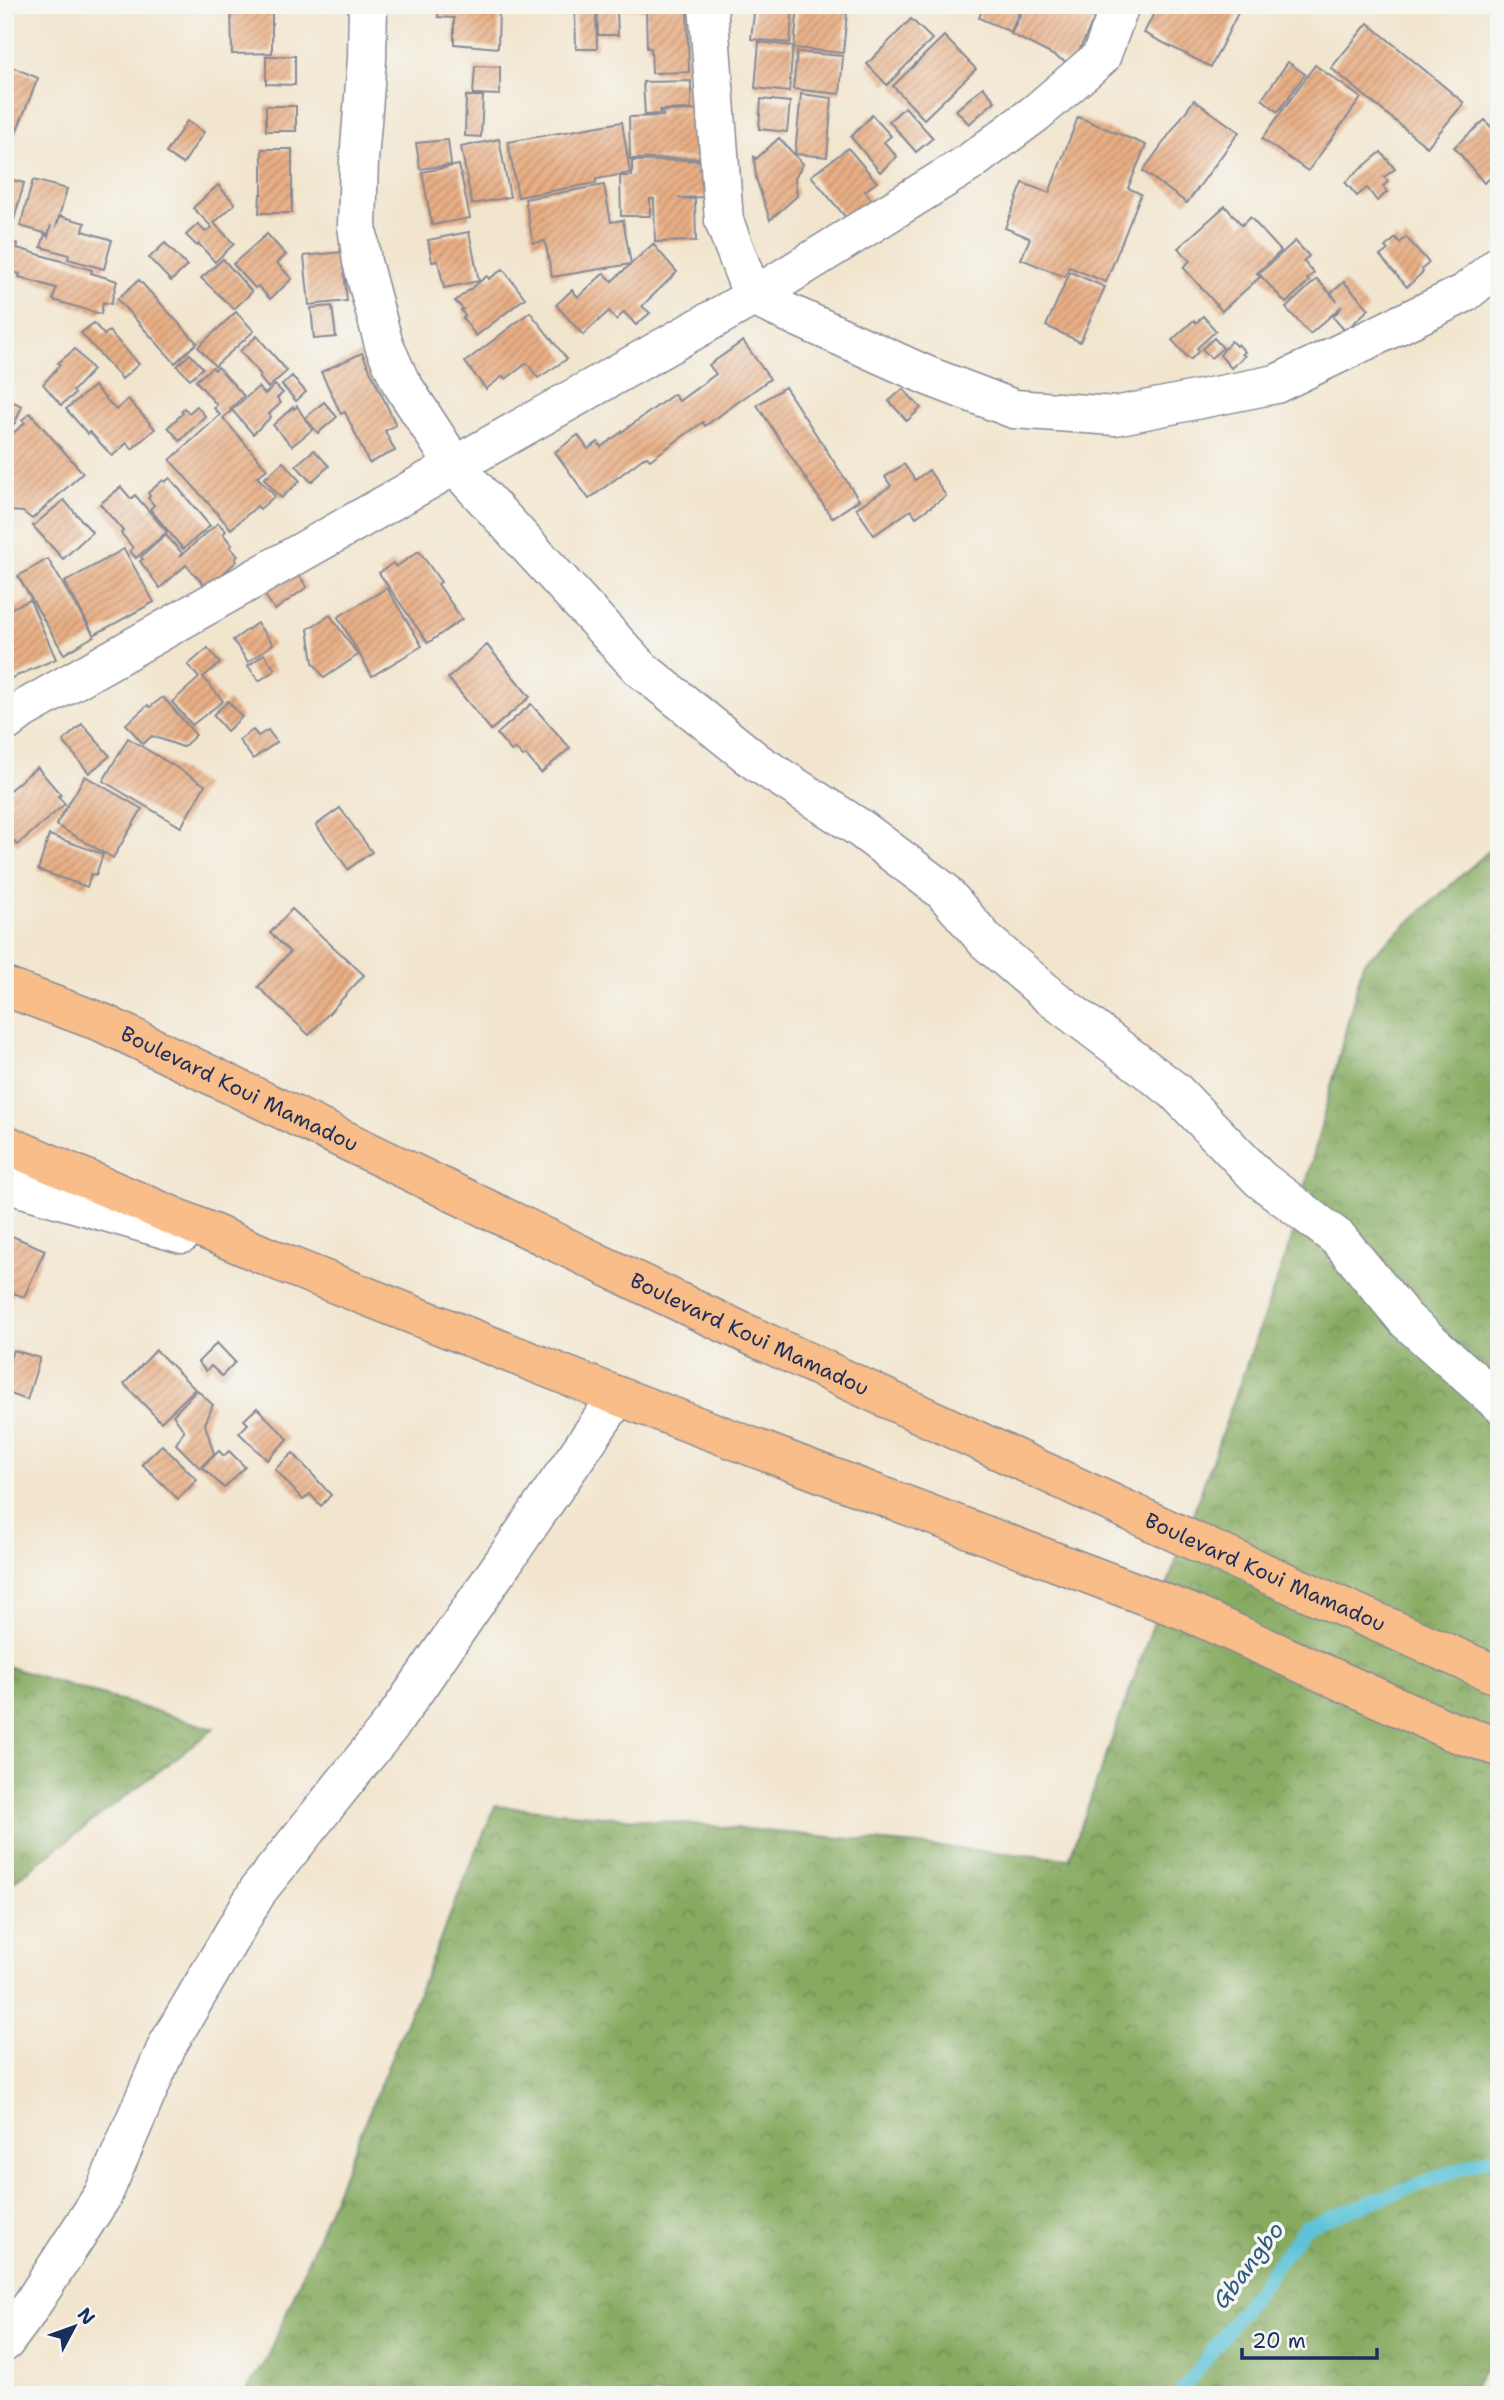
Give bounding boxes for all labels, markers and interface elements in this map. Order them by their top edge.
street label: Boulevard Koui Mamadou [116,1020,363,1158]
street label: Boulevard Koui Mamadou [625,1266,873,1402]
street label: Boulevard Koui Mamadou [1140,1506,1390,1638]
water label: Gbangbo [1206,2216,1290,2314]
north arrow [38,2292,108,2362]
text: N [72,2302,101,2330]
scale bar [1242,2316,1376,2360]
text: 20 m [1252,2327,1306,2355]

